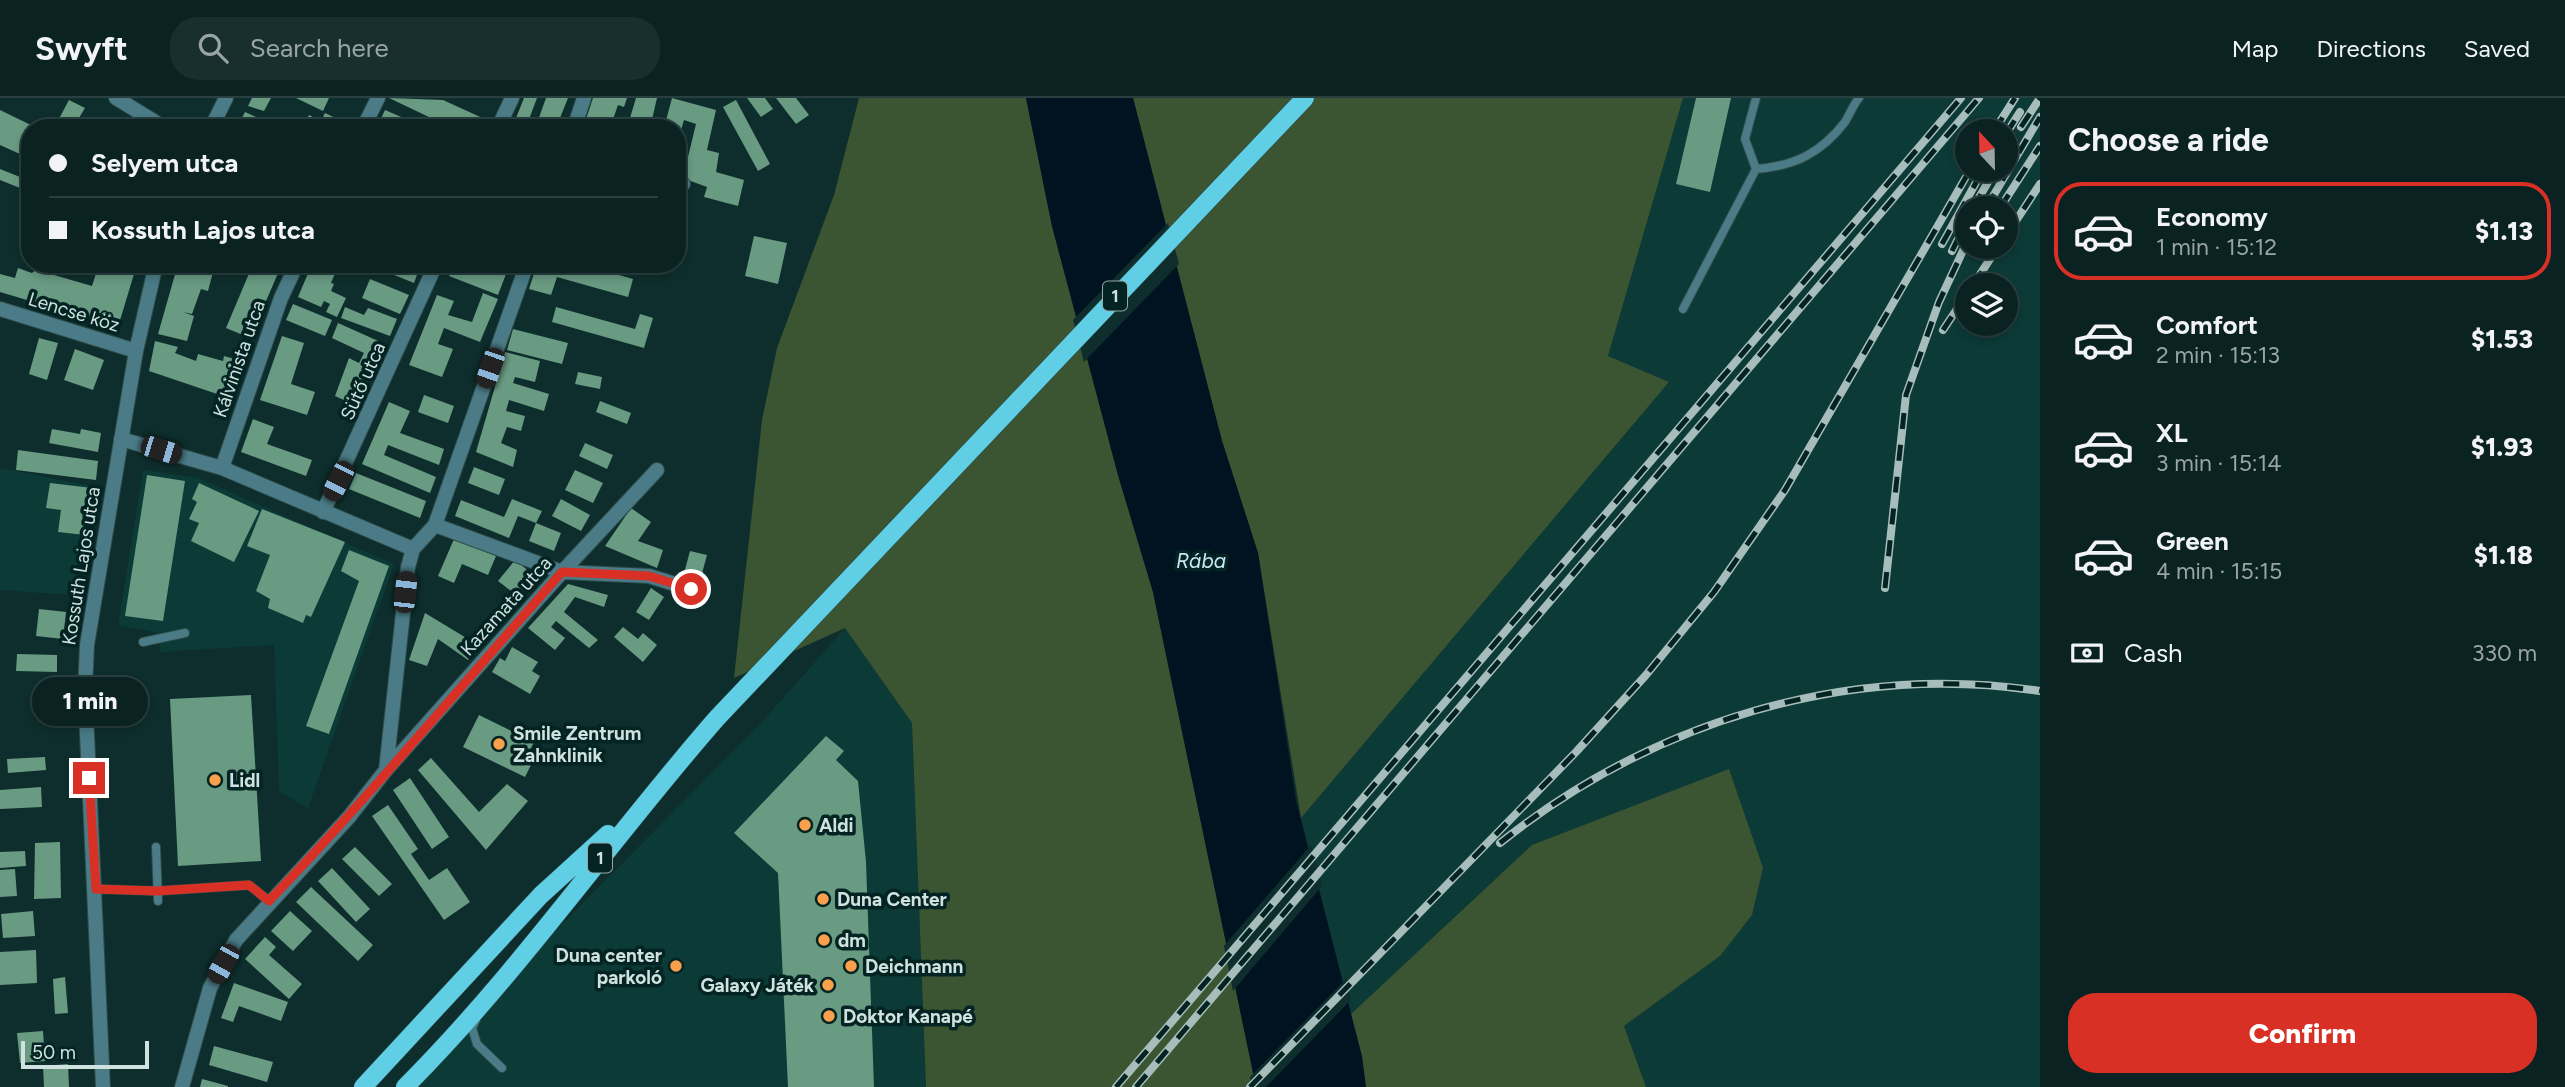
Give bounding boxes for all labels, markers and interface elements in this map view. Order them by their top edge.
search box [170,17,660,80]
text: Swyft [35,29,128,68]
icon: search [194,29,232,67]
text: Search here [250,32,389,64]
text: Map [2232,34,2278,63]
text: Directions [2316,34,2426,63]
text: Saved [2464,34,2530,63]
north arrow [1955,119,2018,182]
map controls [1955,119,2018,336]
text: Choose a ride [2068,121,2269,159]
text: Selyem utca [91,147,238,179]
button: locate [1955,196,2018,259]
icon: car [2072,200,2135,263]
text: Economy [2156,201,2268,233]
text: Kossuth Lajos utca [91,214,315,246]
text: $1.13 [2475,215,2533,247]
text: 1 min · 15:12 [2156,233,2277,261]
button: layers [1955,273,2018,336]
road number: 1 [1103,281,1127,310]
street label: Lencse köz [25,287,123,337]
street label: Kálvinista utca [208,297,270,421]
icon: car [2072,308,2135,371]
text: Comfort [2156,309,2258,341]
text: $1.53 [2471,323,2533,355]
street label: Sütő utca [336,338,390,424]
text: 2 min · 15:13 [2156,341,2280,369]
car [474,345,507,391]
icon: car [2072,416,2135,479]
text: XL [2156,417,2188,449]
text: $1.93 [2471,431,2533,463]
car [138,434,185,466]
text: 3 min · 15:14 [2156,449,2281,477]
car [320,458,357,504]
street label: Kossuth Lajos utca [57,485,105,647]
icon: car [2072,524,2135,587]
text: Green [2156,525,2229,557]
text: $1.18 [2474,539,2533,571]
water label: Rába [1176,548,1226,573]
street label: Kazamata utca [456,552,556,660]
text: 4 min · 15:15 [2156,557,2282,585]
car [393,570,418,614]
route start [675,573,707,605]
icon: cash [2068,634,2106,672]
text: Cash [2124,637,2183,669]
text: 330 m [2472,639,2537,667]
callout: 1 min [31,676,147,726]
text: 1 min [63,687,117,715]
place label: Smile Zentrum Zahnklinik [513,722,641,767]
marker: Smile Zentrum Zahnklinik [491,736,507,752]
route end [73,762,105,794]
place label: Lidl [229,769,260,792]
marker: Lidl [207,772,223,788]
place label: Aldi [819,814,854,837]
marker: Aldi [797,817,813,833]
road number: 1 [588,844,612,872]
place label: Duna Center [837,888,947,911]
marker: Duna Center [815,891,831,907]
place label: dm [838,929,866,952]
marker: dm [816,932,832,948]
car [204,941,243,987]
place label: Duna center parkoló [556,944,662,989]
place label: Deichmann [865,955,963,978]
marker: Duna center parkoló [668,958,684,974]
marker: Deichmann [843,958,859,974]
place label: Galaxy Játék [701,974,815,997]
marker: Galaxy Játék [820,977,836,993]
button: Confirm [2068,993,2537,1073]
place label: Doktor Kanapé [843,1005,973,1028]
marker: Doktor Kanapé [821,1008,837,1024]
scale bar [21,1038,149,1070]
text: 50 m [32,1041,76,1064]

